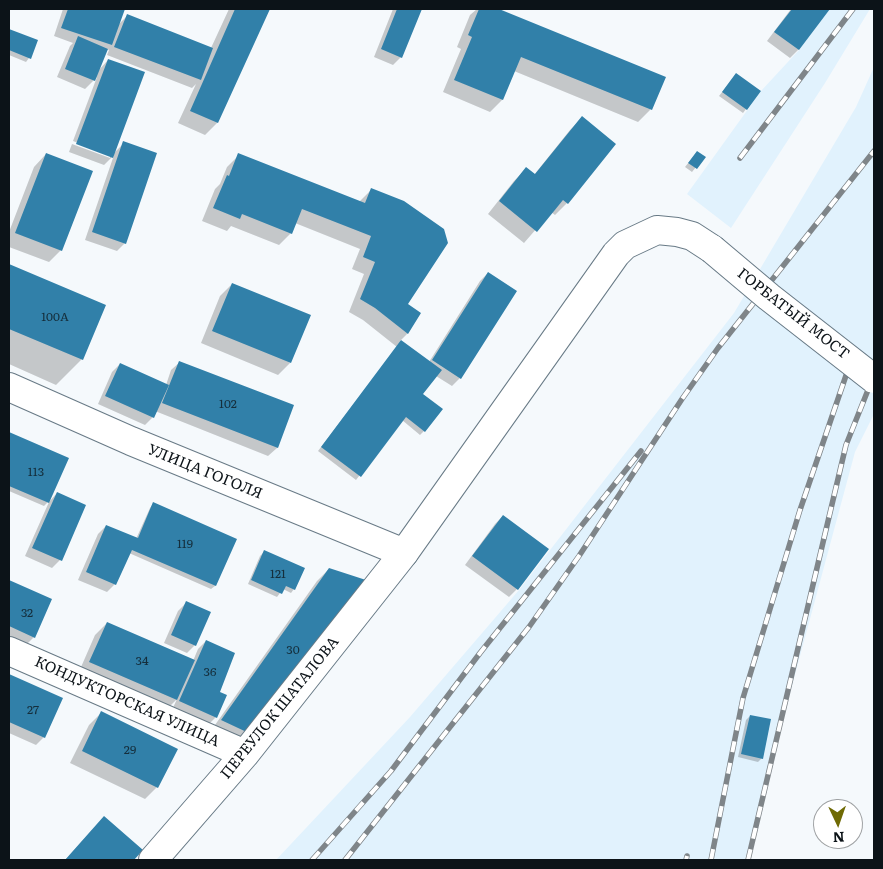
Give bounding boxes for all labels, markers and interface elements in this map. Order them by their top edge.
street label: ГОРБАТЫЙ МОСТ [733,265,853,363]
house number: 100А [41,310,69,324]
house number: 102 [219,397,237,411]
street label: УЛИЦА ГОГОЛЯ [145,441,265,503]
house number: 113 [28,465,44,479]
house number: 119 [177,537,193,551]
house number: 121 [270,567,286,581]
house number: 32 [21,606,33,620]
street label: ПЕРЕУЛОК ШАТАЛОВА [217,633,343,783]
house number: 30 [286,643,300,657]
street label: КОНДУКТОРСКАЯ УЛИЦА [32,653,222,751]
house number: 34 [135,654,149,668]
house number: 36 [204,665,216,679]
house number: 27 [27,703,39,717]
house number: 29 [124,743,136,757]
north arrow [813,799,863,849]
text: N [832,828,845,848]

